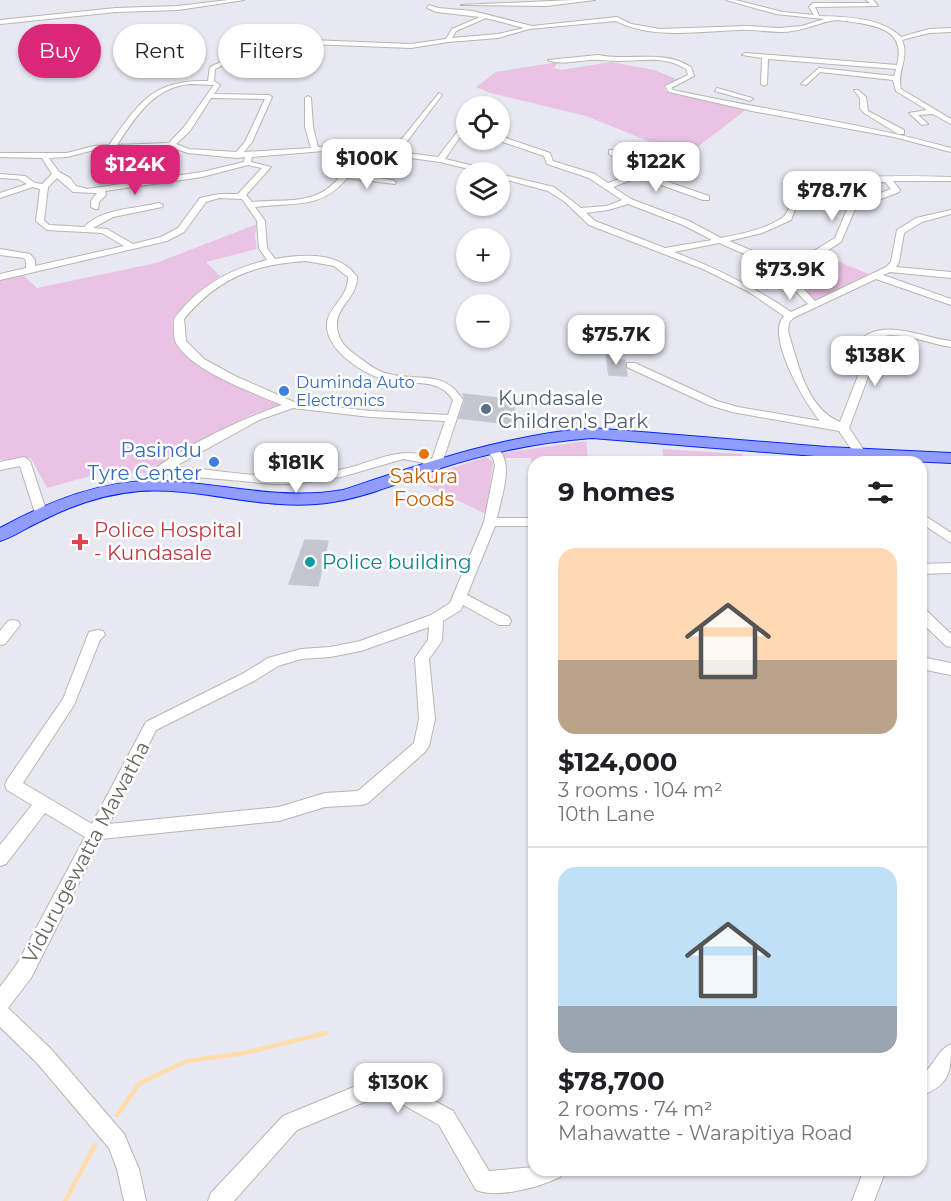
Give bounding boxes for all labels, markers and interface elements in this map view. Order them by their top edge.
chip: Buy [18,24,101,78]
chip: Rent [113,24,206,78]
chip: Filters [218,24,324,78]
map controls [456,96,510,348]
button: locate [456,96,510,150]
pin: $100K [325,139,409,190]
pin: $122K [614,142,698,193]
pin: $124K [93,145,177,196]
text: $100K [336,146,398,170]
text: $122K [627,149,685,173]
text: $124K [105,152,165,176]
button: layers [456,162,510,216]
pin: $78.7K [783,171,881,222]
text: $78.7K [797,178,867,202]
button: + [456,228,510,282]
pin: $73.9K [741,250,839,301]
text: $73.9K [755,257,825,281]
button: − [456,294,510,348]
pin: $75.7K [567,315,665,366]
text: $75.7K [582,322,650,346]
pin: $138K [833,336,917,387]
text: $138K [845,343,905,367]
place label: Duminda Auto Electronics [296,373,415,410]
marker: Duminda Auto Electronics [277,384,291,398]
place label: Kundasale Children's Park [498,386,648,433]
marker: Kundasale Children's Park [479,402,493,416]
place label: Pasindu Tyre Center [87,438,202,485]
pin: $181K [254,443,338,494]
marker: Sakura Foods [417,447,431,461]
text: $181K [268,450,324,474]
marker: Pasindu Tyre Center [207,455,221,469]
place label: Sakura Foods [390,464,458,511]
text: 9 homes [558,476,675,508]
icon: filters [864,476,897,509]
place label: Police Hospital - Kundasale [94,518,242,565]
marker: Police Hospital - Kundasale [71,533,89,551]
place label: Police building [322,550,472,574]
marker: Police building [303,555,317,569]
icon: home [674,587,782,695]
street label: Vidurugewatta Mawatha [17,737,155,967]
text: $124,000 [558,746,677,778]
text: 3 rooms · 104 m² [558,778,723,802]
text: 10th Lane [558,802,655,826]
icon: home [674,906,782,1014]
pin: $130K [356,1063,440,1114]
text: $78,700 [558,1065,665,1097]
text: $130K [368,1070,428,1094]
text: 2 rooms · 74 m² [558,1097,713,1121]
text: Mahawatte - Warapitiya Road [558,1121,853,1145]

